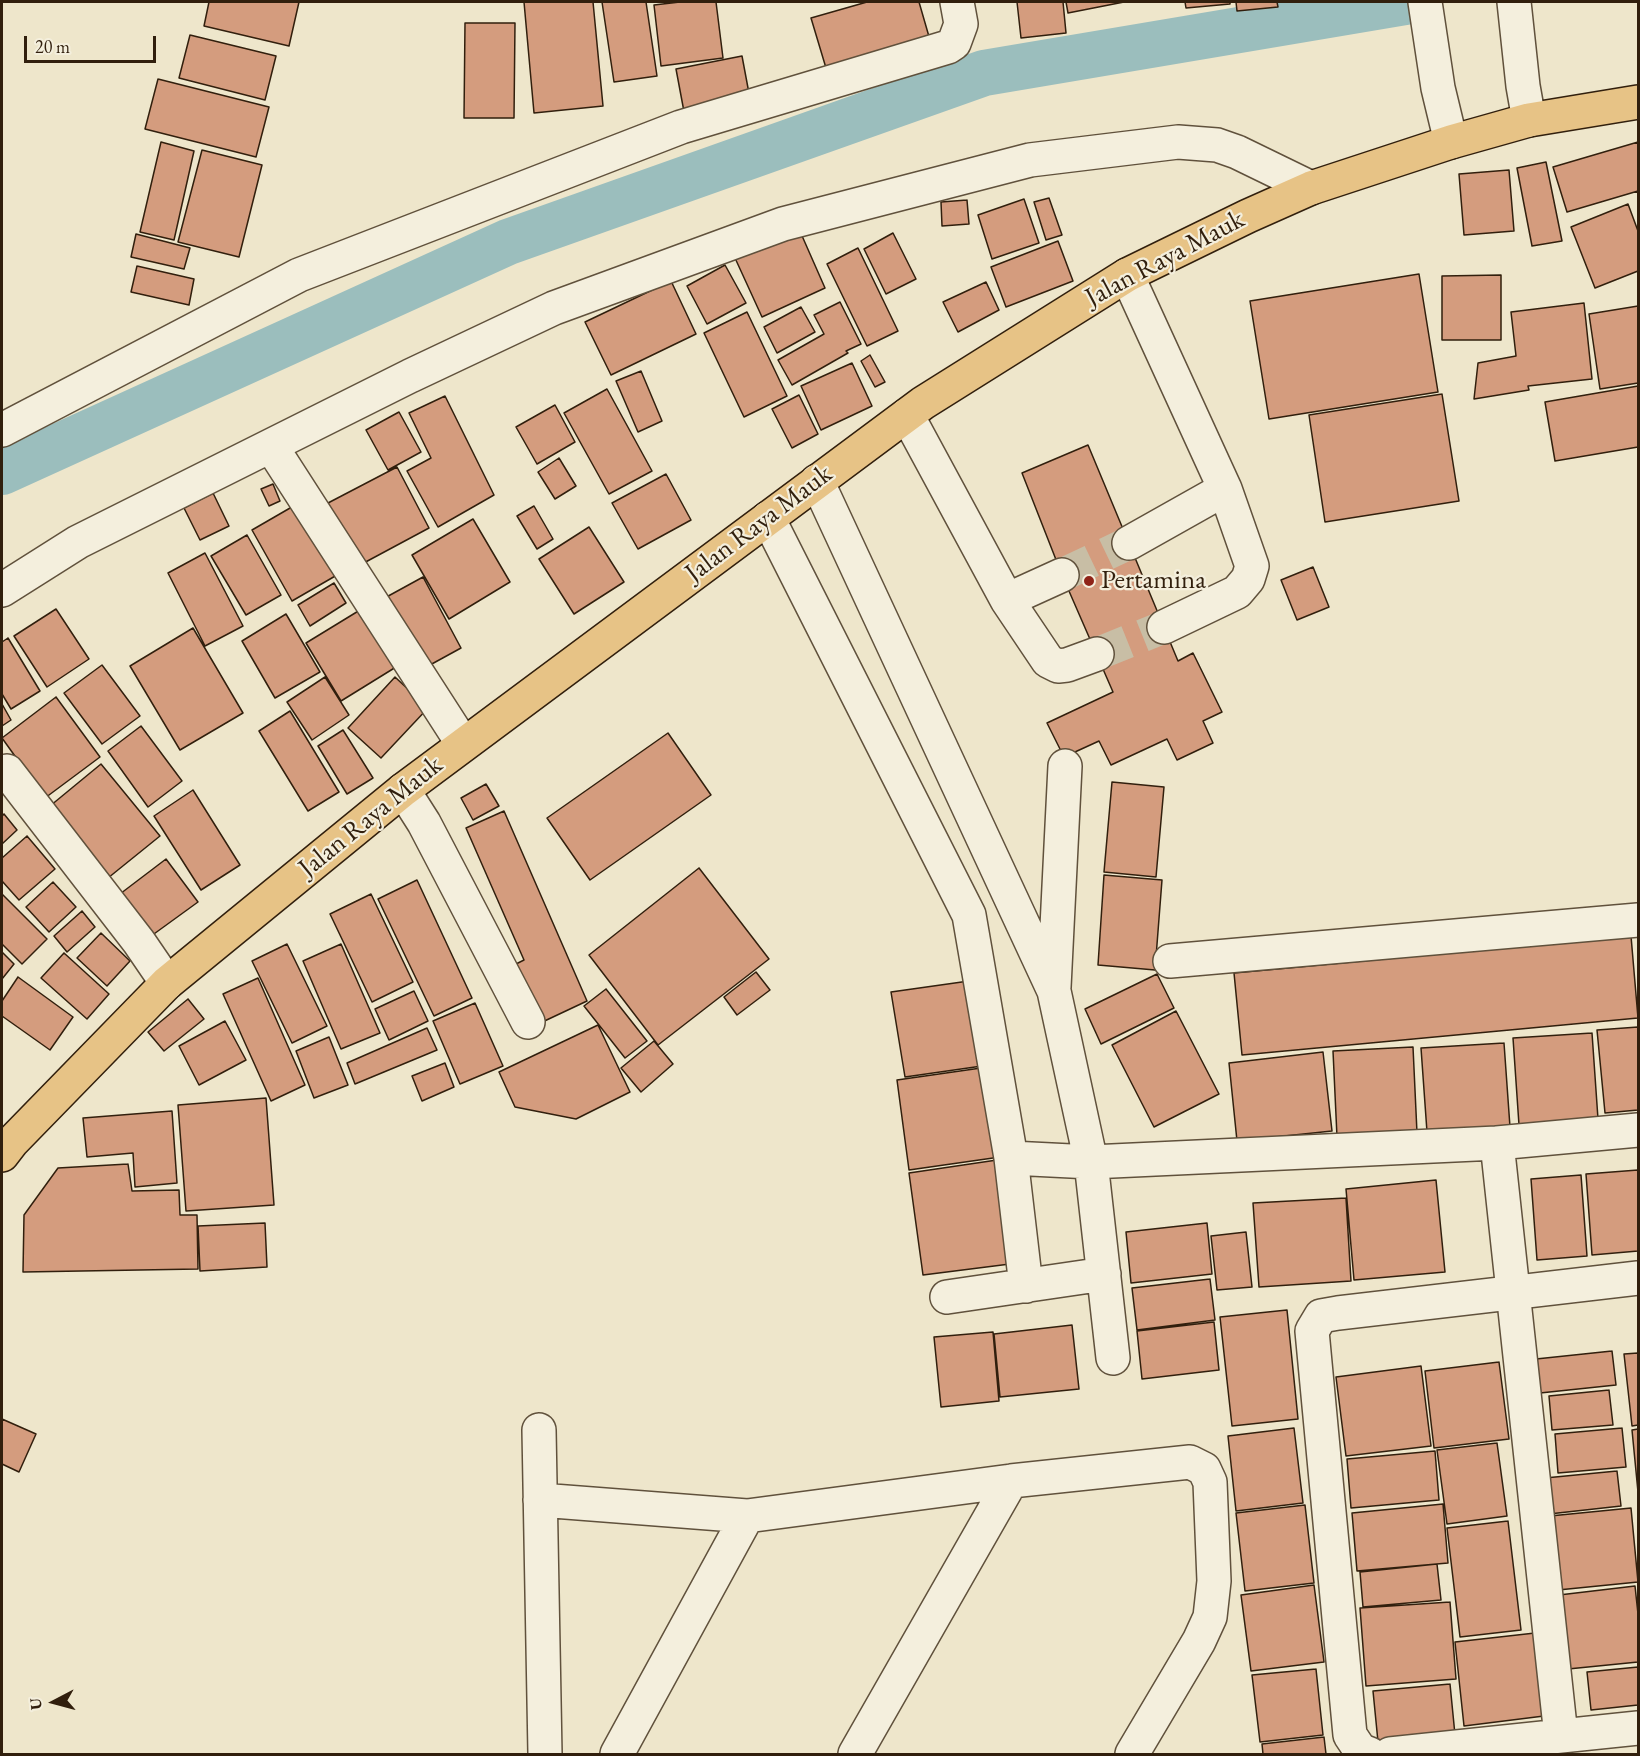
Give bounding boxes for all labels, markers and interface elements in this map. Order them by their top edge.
scale bar [27,24,159,62]
text: 20 m [35,35,70,58]
street label: Jalan Raya Mauk [1080,203,1250,315]
street label: Jalan Raya Mauk [679,458,839,590]
place label: Pertamina [1101,565,1206,597]
marker: Pertamina [1082,574,1096,588]
street label: Jalan Raya Mauk [293,749,449,885]
north arrow [24,1672,84,1732]
text: U [25,1697,47,1711]

